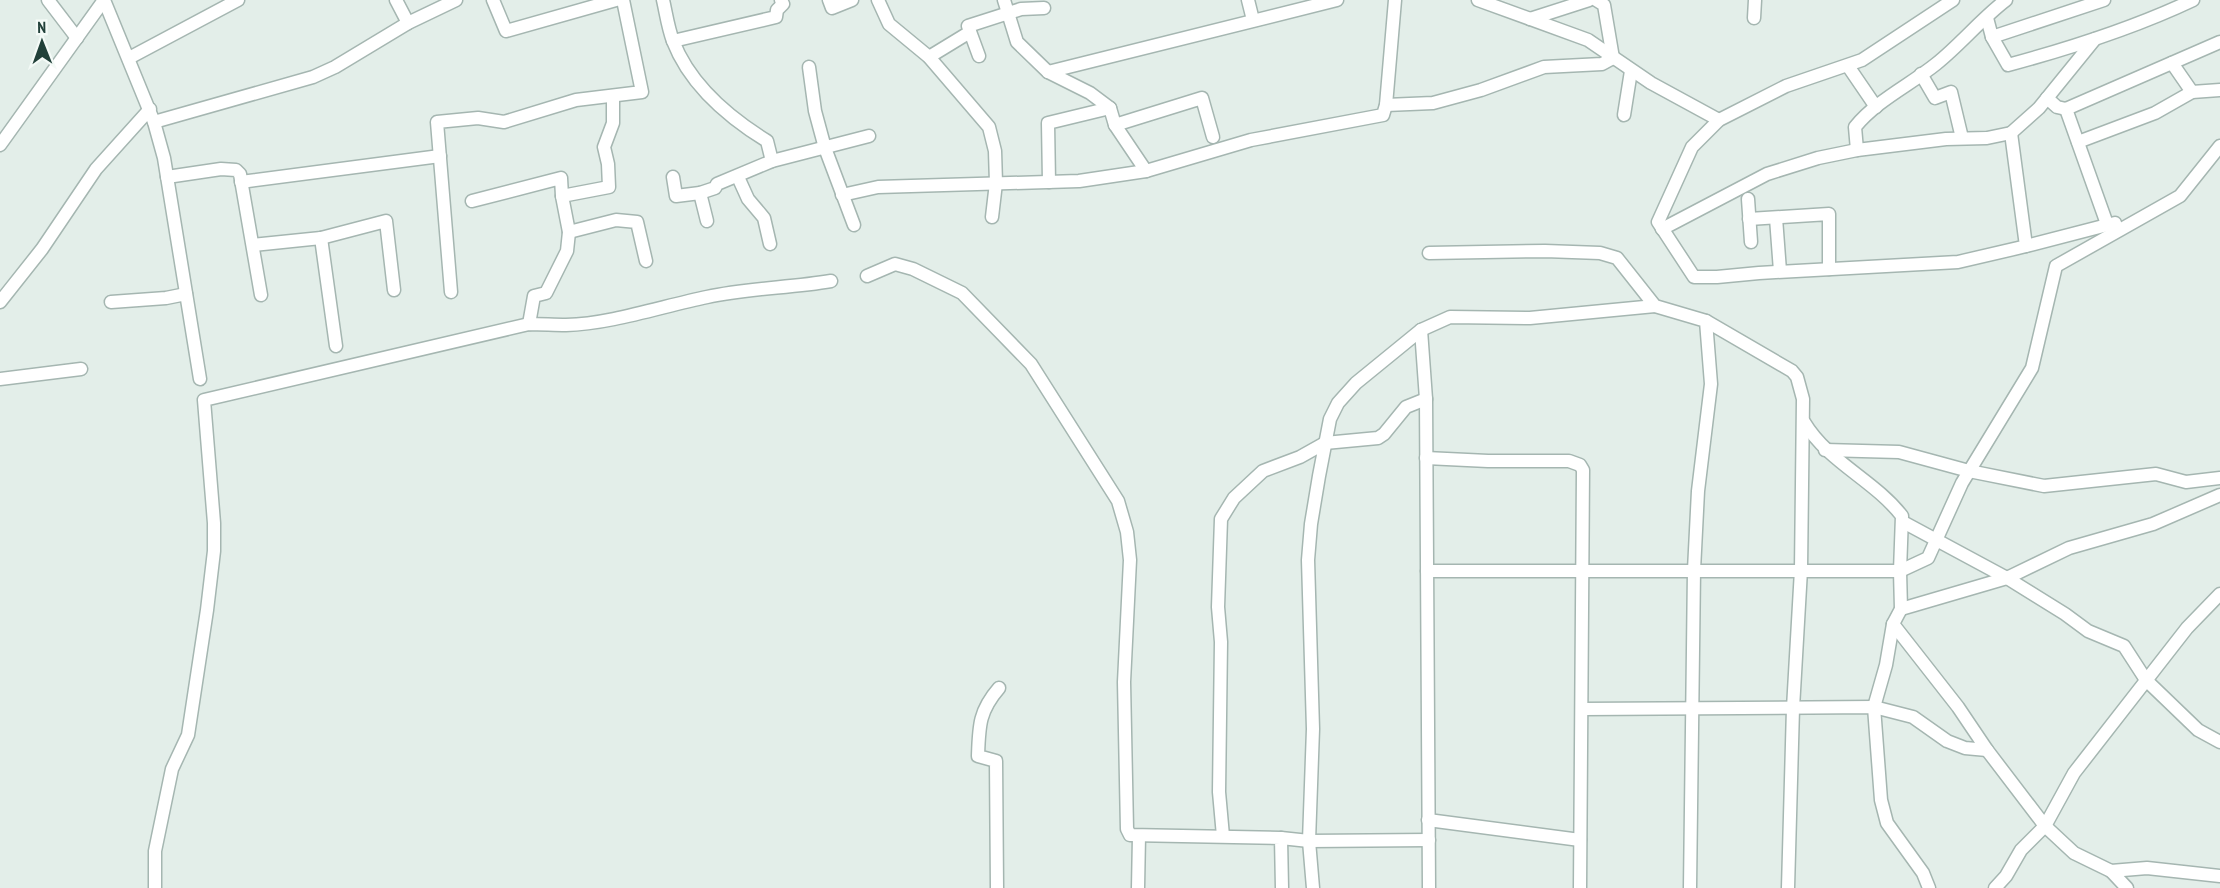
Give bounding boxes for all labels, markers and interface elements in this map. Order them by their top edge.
north arrow [12,12,72,72]
text: N [37,17,46,37]

